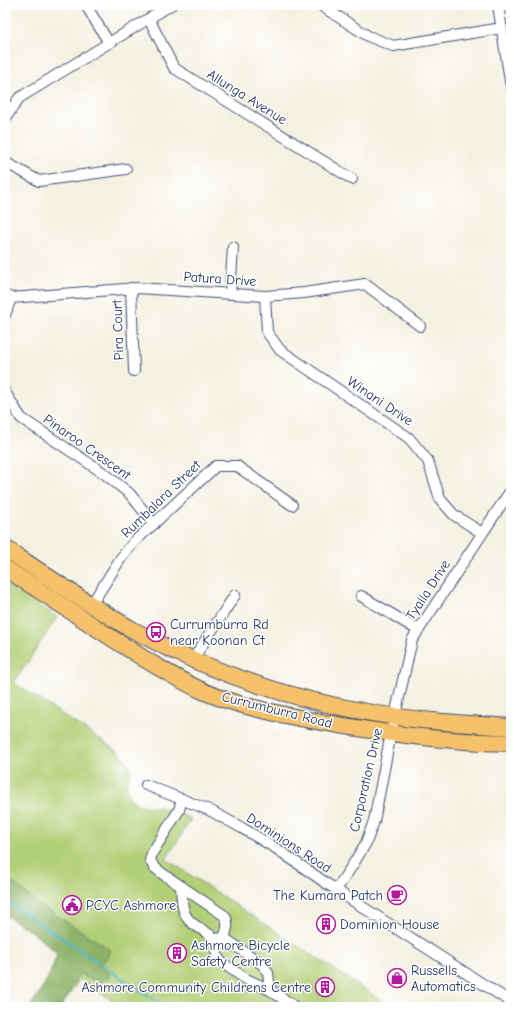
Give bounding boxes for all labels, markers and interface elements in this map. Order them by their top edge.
street label: Allunga Avenue [204,66,290,128]
street label: Patura Drive [183,268,257,290]
street label: Pira Court [108,298,128,361]
street label: Winani Drive [344,373,416,429]
street label: Pinaroo Crescent [40,411,135,484]
street label: Rumbalara Street [118,456,205,541]
street label: Tyalla Drive [402,557,454,623]
place label: Currumburra Rd near Koonan Ct [170,616,269,649]
bus stop icon: Currumburra Rd near Koonan Ct [145,621,167,643]
street label: Currumburra Road [220,688,334,732]
street label: Corporation Drive [346,726,386,834]
street label: Dominions Road [243,809,335,877]
cafe icon: The Kumara Patch [386,884,408,906]
place label: The Kumara Patch [273,887,383,904]
public building icon: PCYC Ashmore [61,894,83,916]
place label: PCYC Ashmore [86,897,176,914]
building icon: Dominion House [315,913,337,935]
place label: Dominion House [340,916,439,933]
place label: Ashmore Bicycle Safety Centre [191,937,290,970]
building icon: Ashmore Bicycle Safety Centre [166,942,188,964]
place label: Russells Automatics [411,962,476,995]
shop icon: Russells Automatics [386,967,408,989]
building icon: Ashmore Community Childrens Centre [314,976,336,998]
place label: Ashmore Community Childrens Centre [81,979,311,996]

